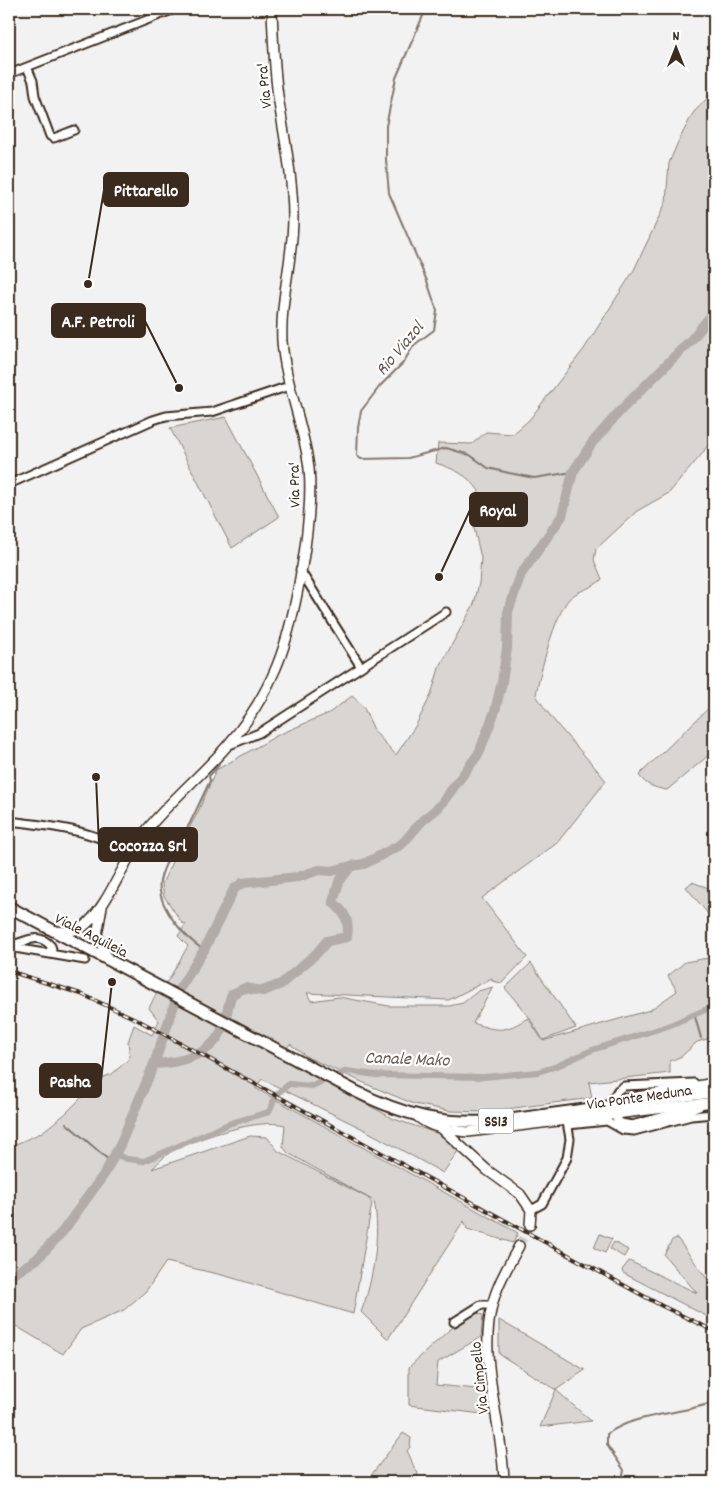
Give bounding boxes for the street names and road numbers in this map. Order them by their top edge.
street label: Via Pra' [252,62,279,110]
street label: Via Pra' [284,462,307,508]
street label: Viale Aquileia [50,908,132,965]
street label: Via Ponte Meduna [585,1080,694,1117]
road number: SS13 [478,1108,514,1134]
street label: Via Cimpello [465,1340,496,1415]

